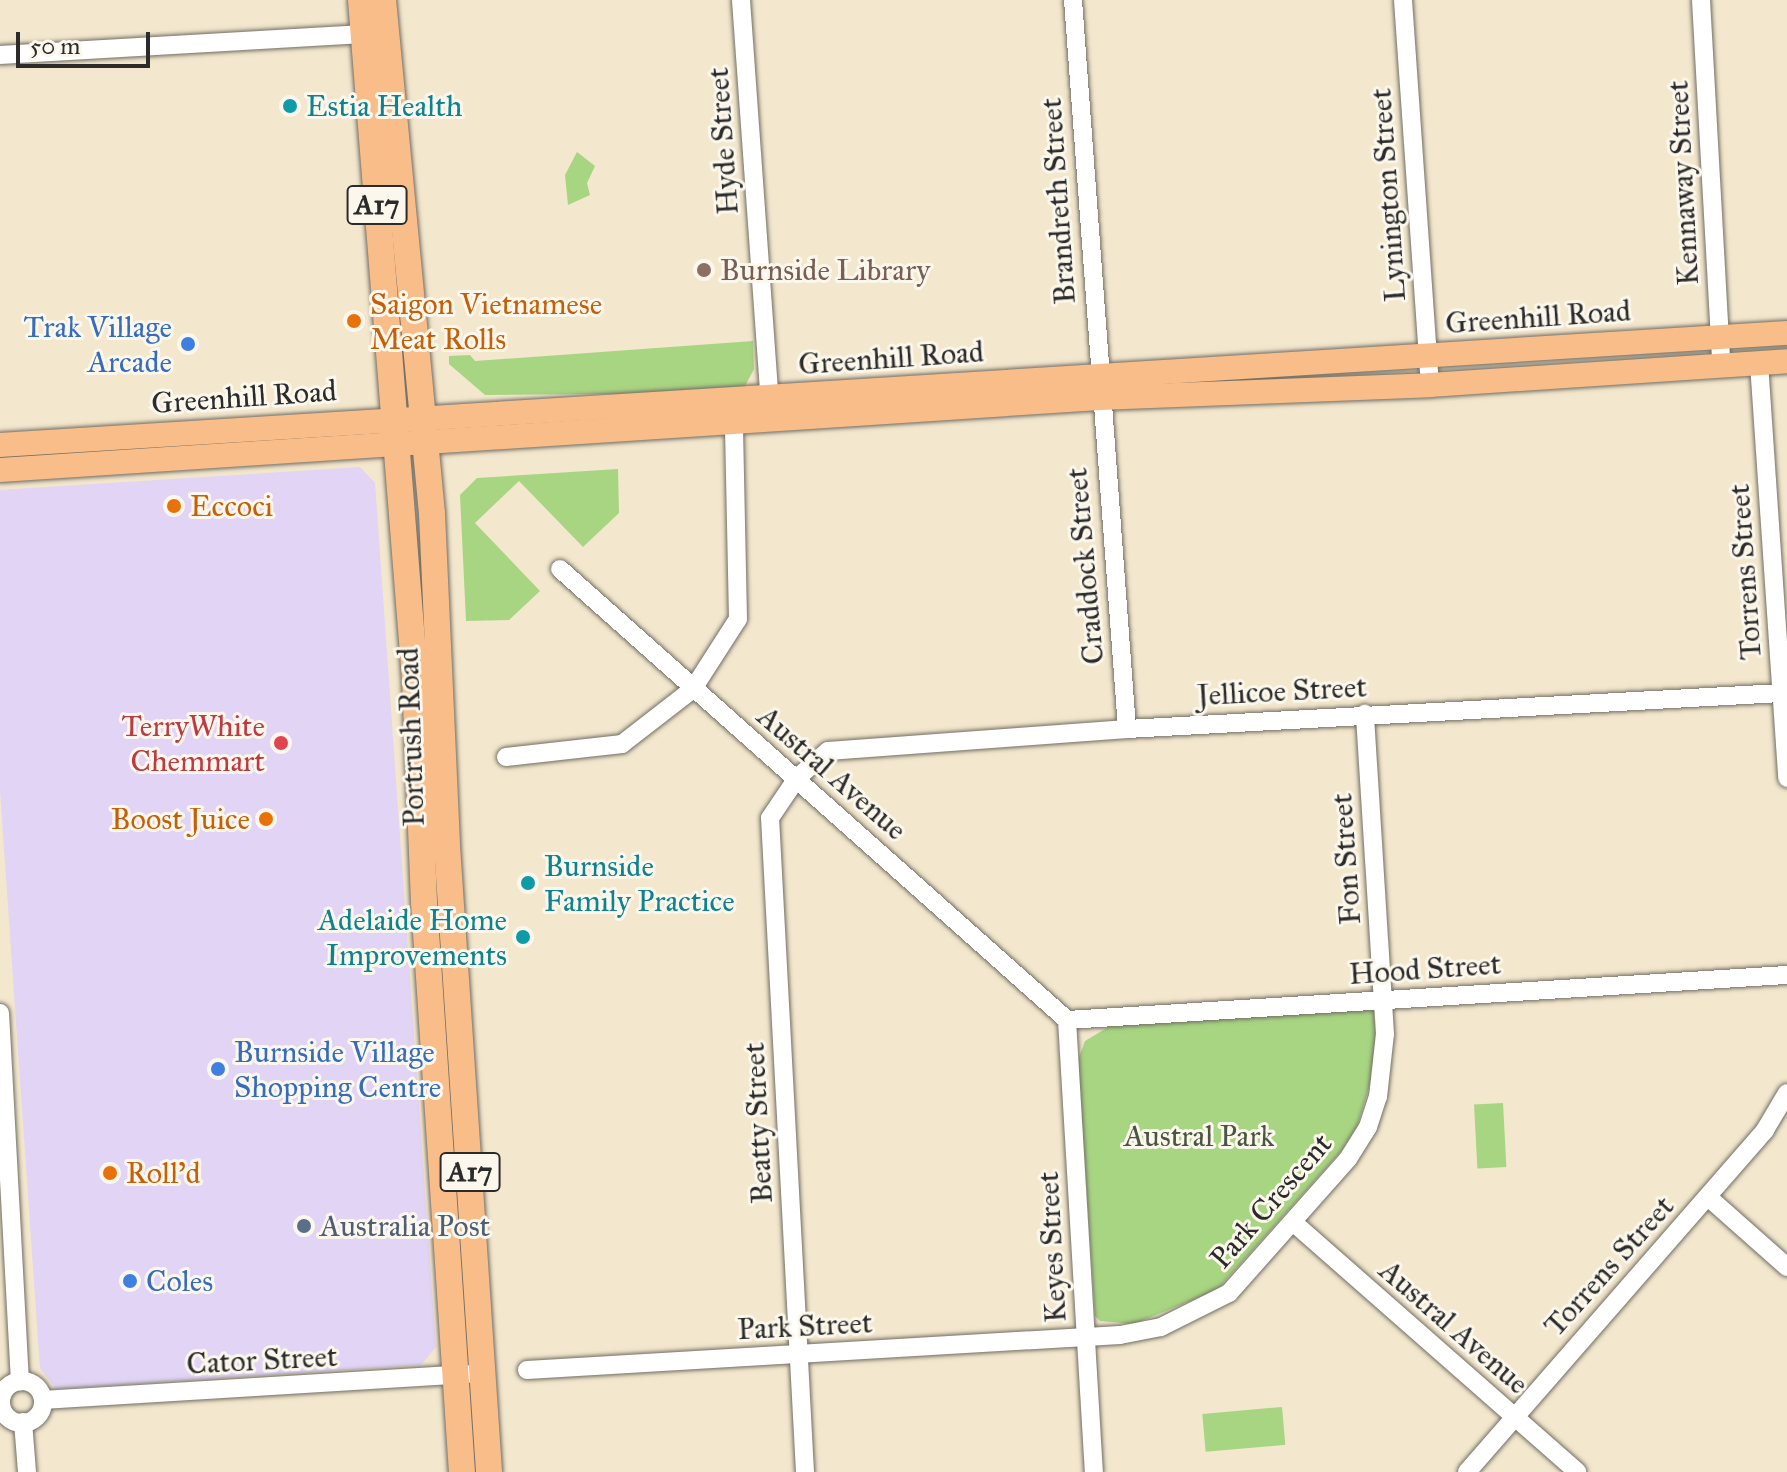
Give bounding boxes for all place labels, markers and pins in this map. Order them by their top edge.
place label: Estia Health [306,88,463,124]
marker: Estia Health [281,97,299,115]
place label: Burnside Library [720,252,930,288]
marker: Burnside Library [695,261,713,279]
place label: Saigon Vietnamese Meat Rolls [370,286,602,356]
place label: Trak Village Arcade [23,309,172,380]
marker: Saigon Vietnamese Meat Rolls [345,312,363,330]
marker: Trak Village Arcade [179,335,197,353]
place label: Eccoci [190,488,273,524]
marker: Eccoci [165,497,183,515]
place label: TerryWhite Chemmart [122,708,265,778]
marker: TerryWhite Chemmart [272,734,290,752]
place label: Boost Juice [111,801,250,837]
marker: Boost Juice [257,810,275,828]
place label: Burnside Family Practice [544,848,735,918]
marker: Burnside Family Practice [519,874,537,892]
place label: Adelaide Home Improvements [318,902,507,972]
marker: Adelaide Home Improvements [514,928,532,946]
place label: Burnside Village Shopping Centre [234,1034,441,1104]
marker: Burnside Village Shopping Centre [209,1060,227,1078]
place label: Roll'd [126,1155,200,1191]
marker: Roll'd [101,1164,119,1182]
place label: Australia Post [320,1208,490,1244]
marker: Australia Post [295,1217,313,1235]
place label: Coles [146,1263,213,1299]
marker: Coles [121,1272,139,1290]

